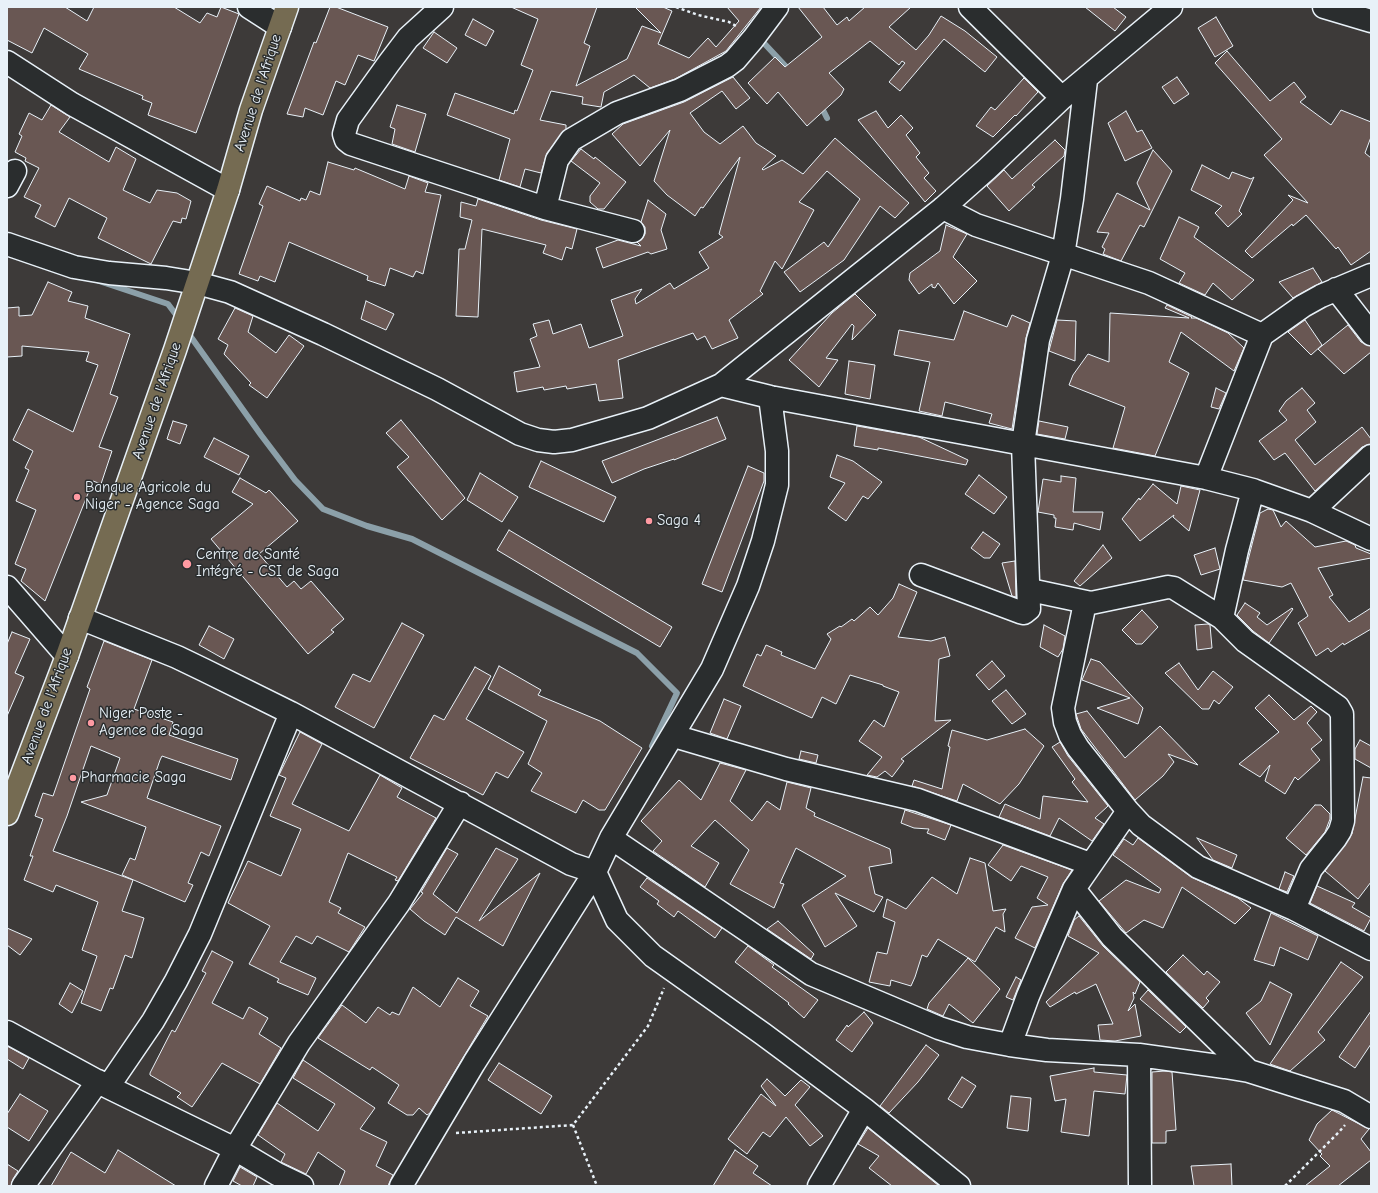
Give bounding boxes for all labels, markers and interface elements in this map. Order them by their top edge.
street label: Avenue de l'Afrique [231,32,285,154]
street label: Avenue de l'Afrique [129,340,185,462]
place label: Banque Agricole du Niger - Agence Saga [85,479,220,514]
marker: Banque Agricole du Niger - Agence Saga [72,492,82,502]
place label: Saga 4 [657,512,701,530]
marker: Saga 4 [644,516,654,526]
place label: Centre de Santé Intégré - CSI de Saga [196,546,339,581]
marker: Centre de Santé Intégré - CSI de Saga [181,558,193,570]
street label: Avenue de l'Afrique [18,645,76,767]
place label: Niger Poste - Agence de Saga [99,705,203,740]
marker: Niger Poste - Agence de Saga [86,718,96,728]
place label: Pharmacie Saga [81,769,186,787]
marker: Pharmacie Saga [68,773,78,783]

